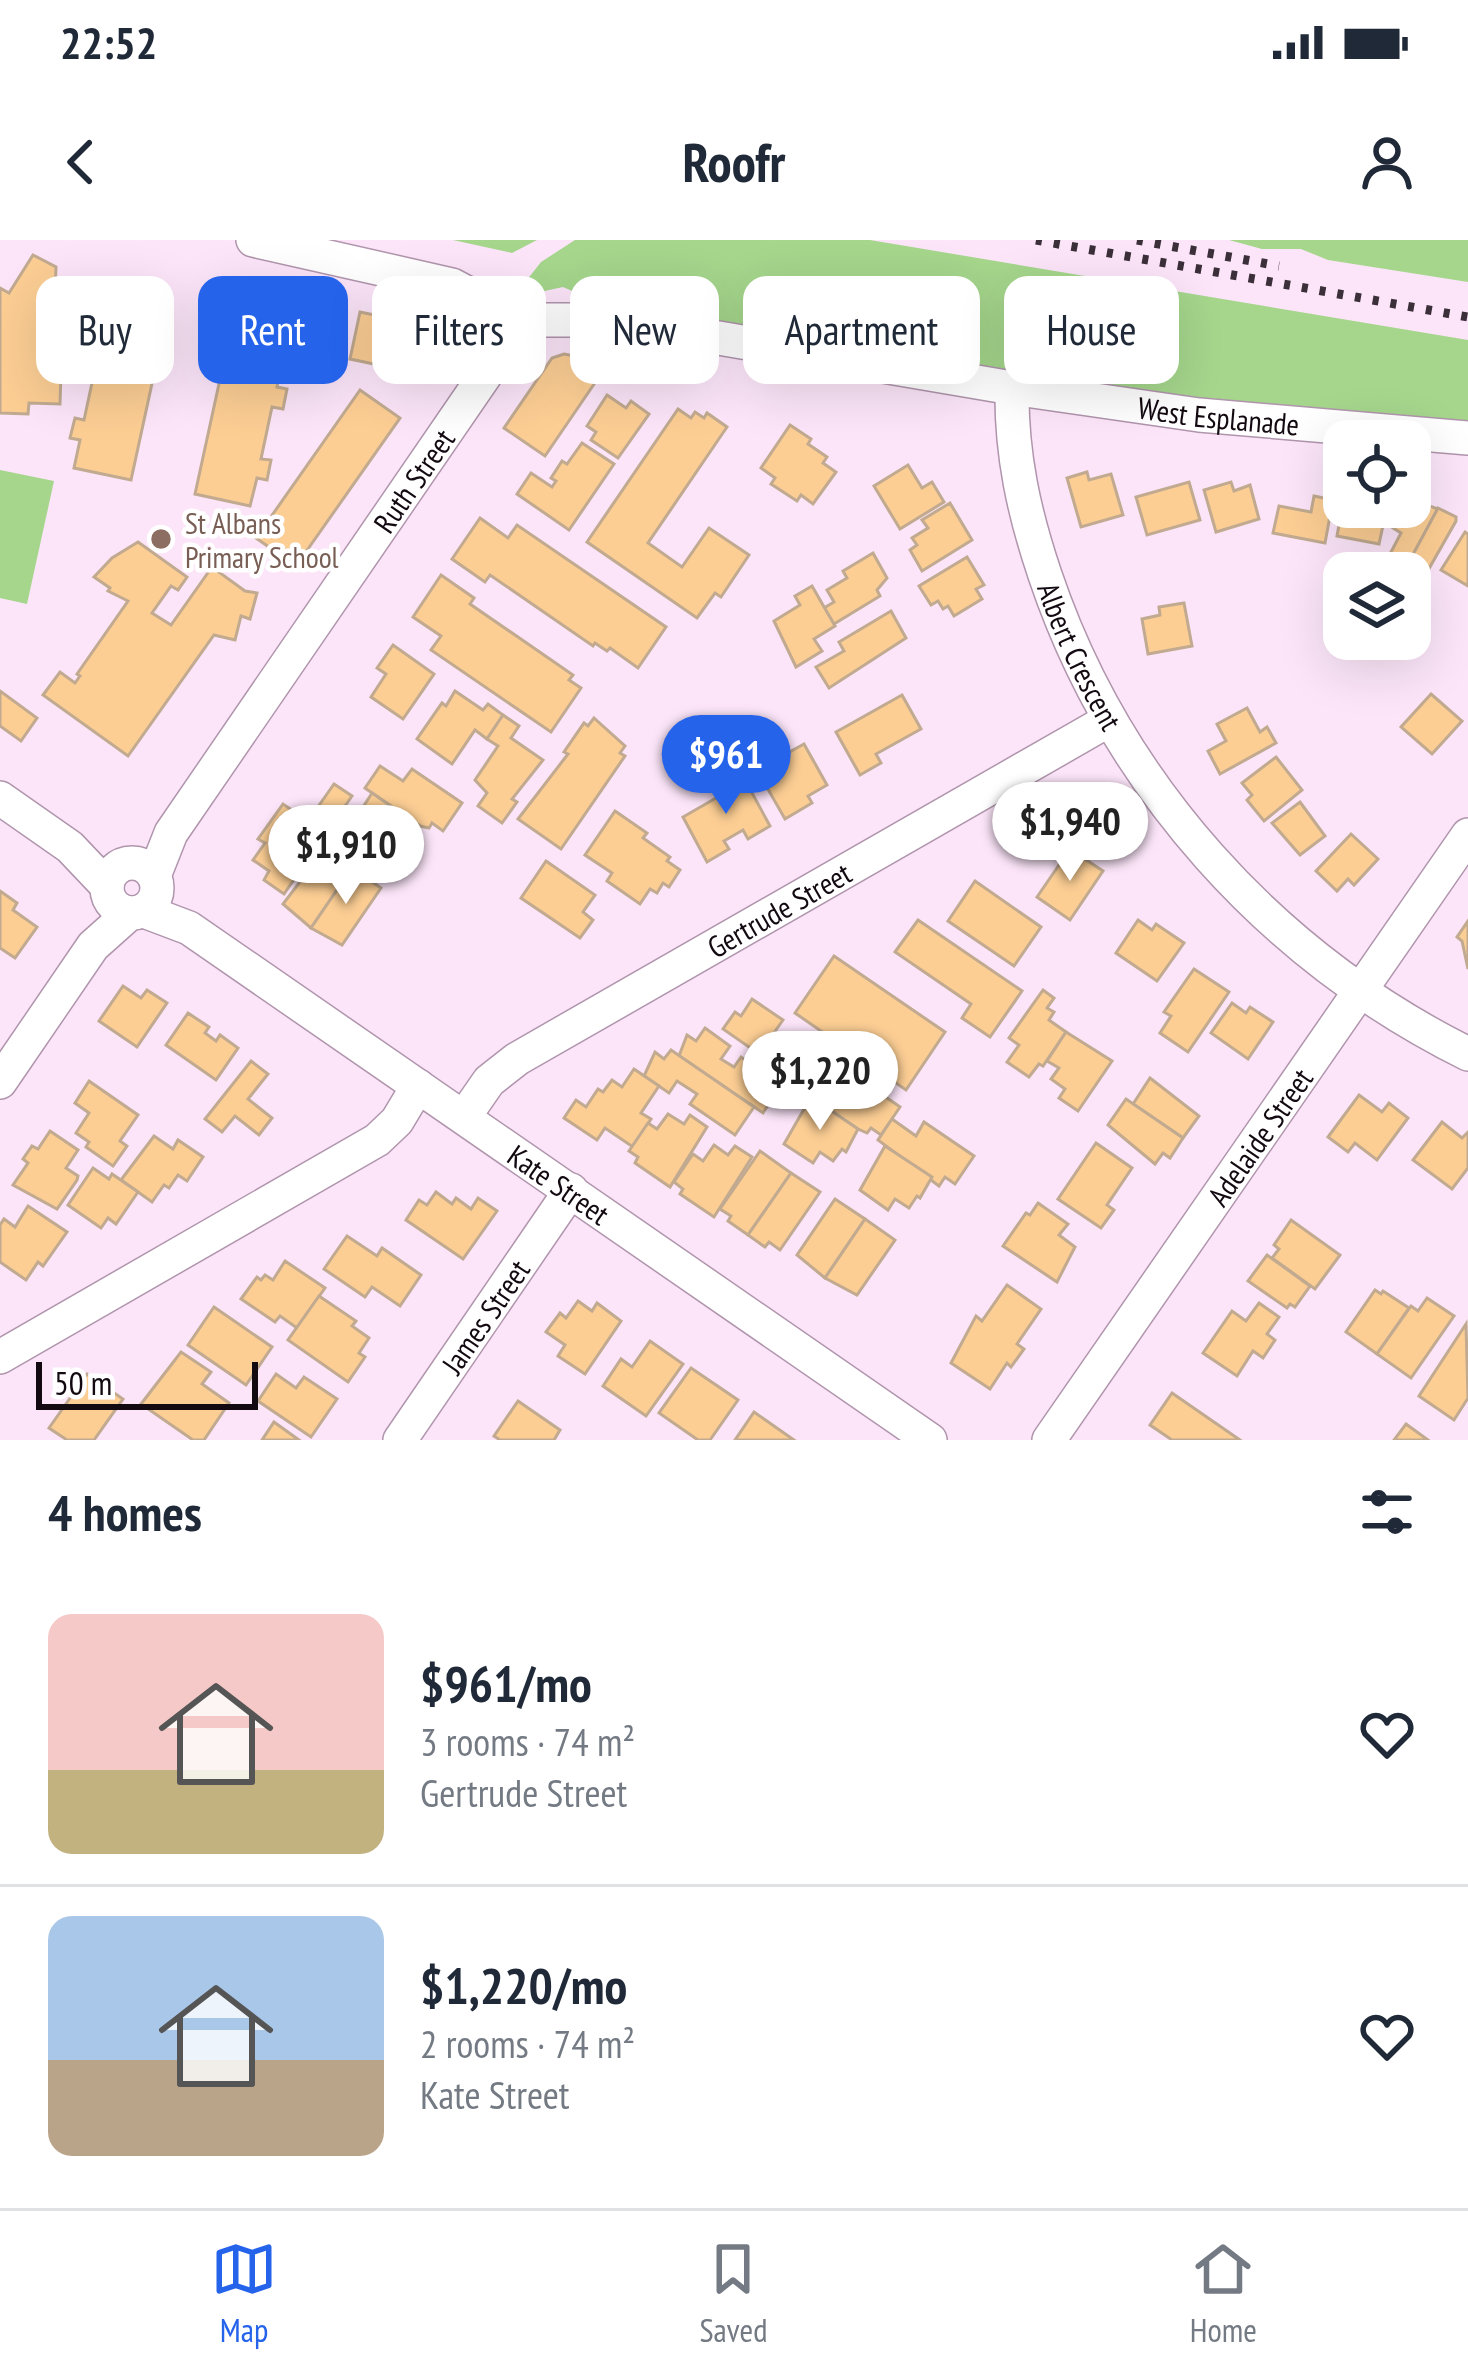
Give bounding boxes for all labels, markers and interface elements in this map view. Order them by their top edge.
text: 22:52 [60,13,157,71]
text: Roofr [683,127,785,197]
icon: back [48,129,114,195]
icon: person [1354,129,1420,195]
chip: Buy [36,276,174,384]
chip: Rent [198,276,348,384]
chip: Filters [372,276,546,384]
chip: New [570,276,719,384]
chip: Apartment [743,276,980,384]
chip: House [1004,276,1179,384]
street label: West Esplanade [1135,387,1301,443]
street label: Ruth Street [364,420,463,540]
map controls [1323,420,1431,660]
button: locate [1323,420,1431,528]
place label: St Albans Primary School [185,503,339,576]
marker: St Albans Primary School [148,526,174,552]
button: layers [1323,552,1431,660]
street label: Albert Crescent [1030,577,1132,737]
pin: $961 [655,715,797,817]
text: $961 [689,728,763,779]
pin: $1,940 [972,782,1168,884]
text: $1,940 [1019,795,1121,846]
pin: $1,910 [248,805,444,907]
text: $1,910 [295,818,397,869]
street label: Gertrude Street [700,852,858,966]
pin: $1,220 [722,1031,918,1133]
text: $1,220 [769,1044,871,1095]
street label: Adelaide Street [1198,1060,1321,1213]
street label: Kate Street [501,1135,618,1233]
street label: James Street [431,1251,538,1382]
scale bar [36,1356,258,1409]
text: 50 m [54,1361,112,1404]
text: 4 homes [48,1479,202,1545]
icon: filters [1354,1479,1420,1545]
text: $961/mo [420,1650,592,1716]
icon: home [144,1662,288,1806]
icon: heart [1354,1701,1420,1767]
text: 3 rooms · 74 m² [420,1716,635,1767]
text: Gertrude Street [420,1767,627,1818]
text: $1,220/mo [420,1952,627,2018]
icon: home [144,1964,288,2108]
icon: heart [1354,2003,1420,2069]
text: 2 rooms · 74 m² [420,2018,635,2069]
text: Kate Street [420,2069,570,2120]
tab: Map [211,2236,277,2351]
tab: Saved [699,2236,767,2351]
tab: Home [1190,2236,1257,2351]

